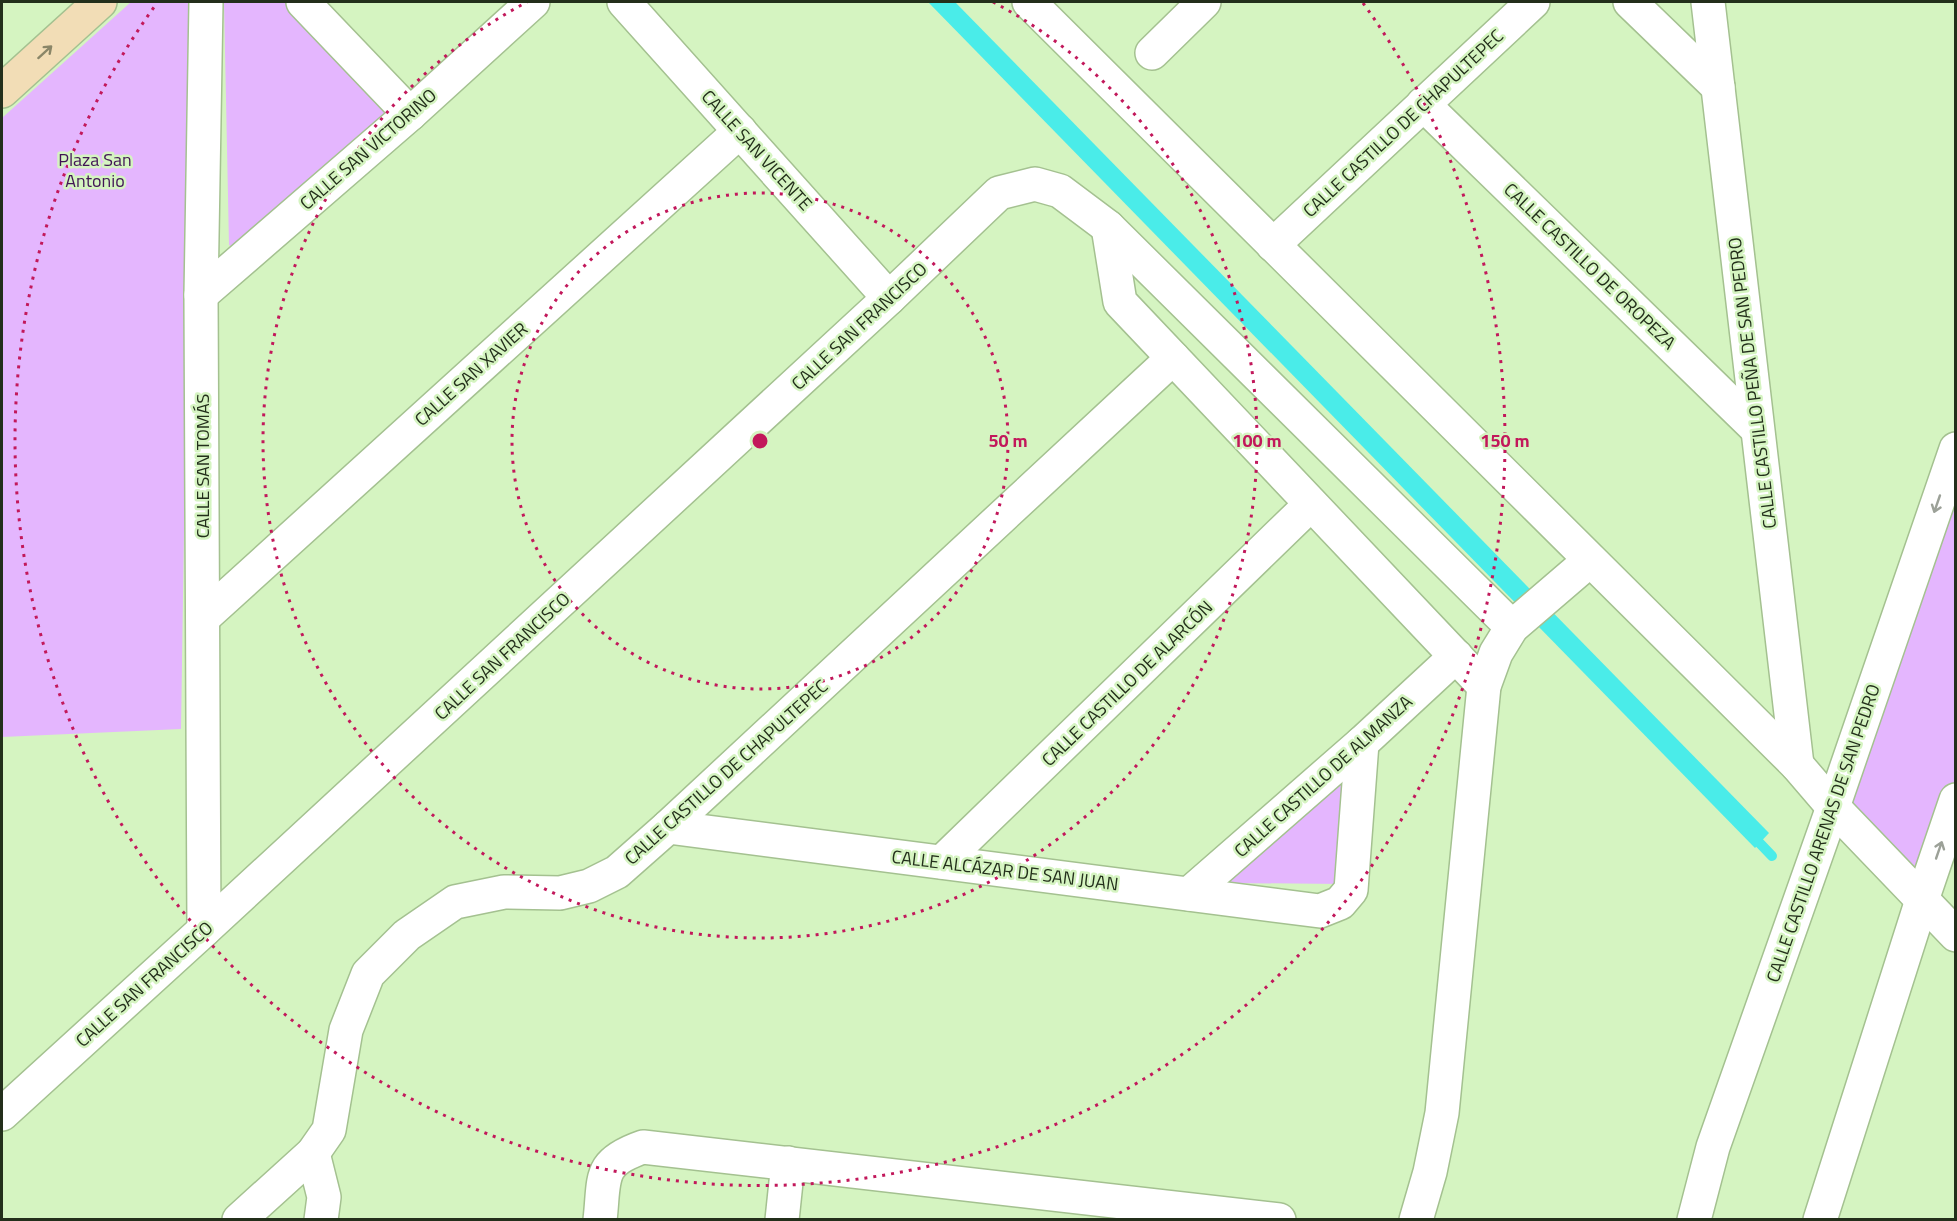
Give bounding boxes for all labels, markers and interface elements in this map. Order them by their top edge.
street label: CALLE CASTILLO DE CHAPULTEPEC [1297,22,1509,223]
one-way arrow [37,45,52,59]
street label: CALLE SAN VICTORINO [294,82,442,216]
street label: CALLE SAN VICENTE [695,84,819,216]
park label: Plaza San Antonio [58,146,132,194]
street label: CALLE CASTILLO DE OROPEZA [1498,176,1682,356]
street label: CALLE CASTILLO PEÑA DE SAN PEDRO [1721,236,1783,530]
street label: CALLE SAN FRANCISCO [785,256,933,396]
street label: CALLE SAN XAVIER [408,316,534,432]
street label: CALLE SAN TOMÁS [189,394,216,538]
text: 50 m [988,427,1028,454]
text: 100 m [1232,427,1282,454]
text: 150 m [1480,427,1530,454]
centre of rings [750,431,770,451]
one-way arrow [1930,494,1941,513]
street label: CALLE SAN FRANCISCO [428,586,576,726]
street label: CALLE CASTILLO DE ALARCÓN [1035,594,1219,772]
street label: CALLE CASTILLO DE CHAPULTEPEC [618,673,834,871]
street label: CALLE CASTILLO ARENAS DE SAN PEDRO [1759,680,1887,986]
street label: CALLE CASTILLO DE ALMANZA [1228,688,1418,864]
one-way arrow [1934,841,1945,860]
street label: CALLE ALCÁZAR DE SAN JUAN [890,843,1120,897]
street label: CALLE SAN FRANCISCO [69,915,219,1053]

